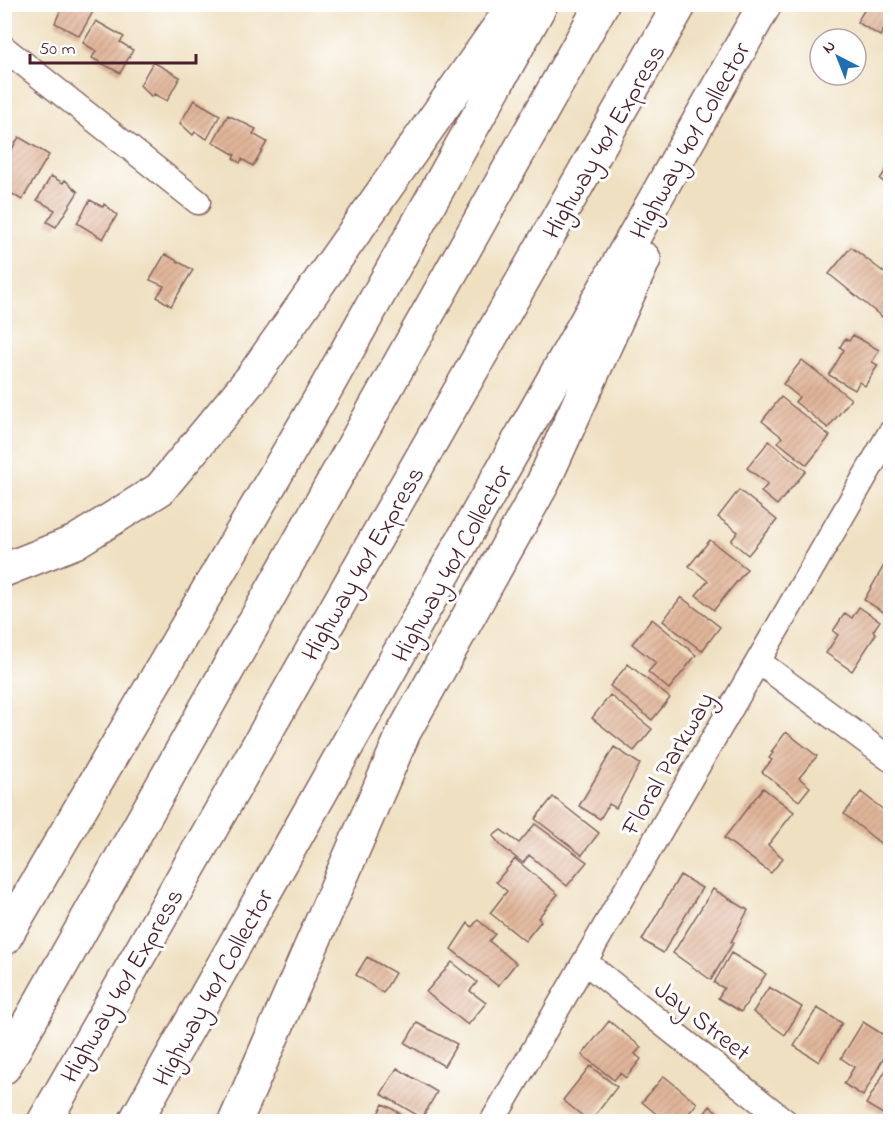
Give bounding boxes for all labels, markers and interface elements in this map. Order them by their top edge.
scale bar [30,27,196,65]
north arrow [808,27,868,87]
street label: Highway 401 Collector [621,35,762,247]
text: N [817,35,841,60]
text: 50 m [39,37,76,63]
street label: Highway 401 Express [534,38,677,247]
street label: Highway 401 Collector [383,458,524,670]
street label: Highway 401 Express [293,460,436,669]
street label: Floral Parkway [613,686,726,844]
street label: Highway 401 Express [52,882,195,1091]
street label: Highway 401 Collector [144,882,285,1094]
street label: Jay Street [645,973,758,1072]

